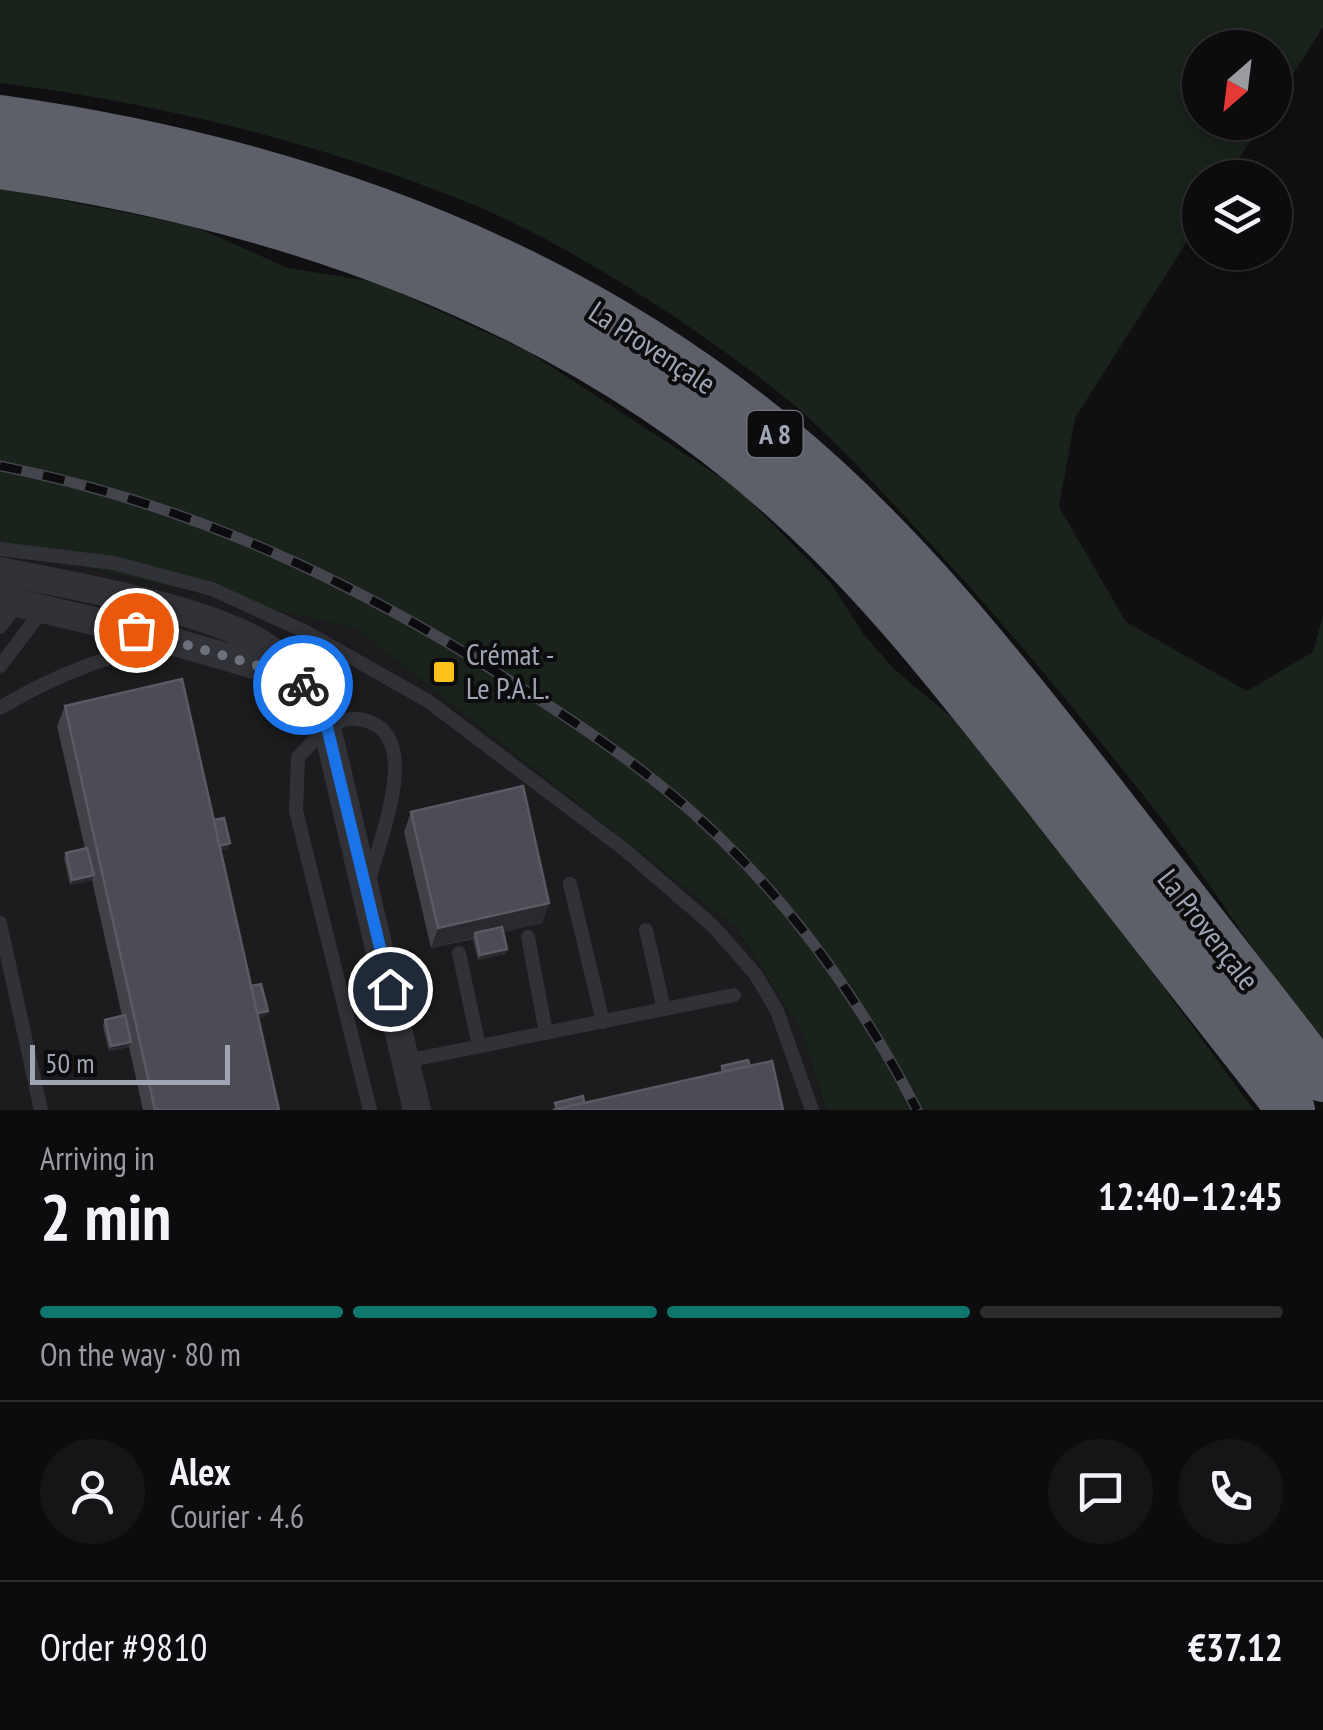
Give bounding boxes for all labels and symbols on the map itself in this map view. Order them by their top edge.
north arrow [1182,30,1292,140]
street label: La Provençale [582,291,724,402]
road number: A 8 [748,411,802,457]
pin [94,588,179,673]
place label: Crémat - Le P.A.L. [466,634,554,707]
courier [253,635,353,735]
marker: Crémat - Le P.A.L. [431,659,457,685]
street label: La Provençale [1150,861,1269,998]
pin [348,947,433,1032]
scale bar [30,1040,230,1084]

